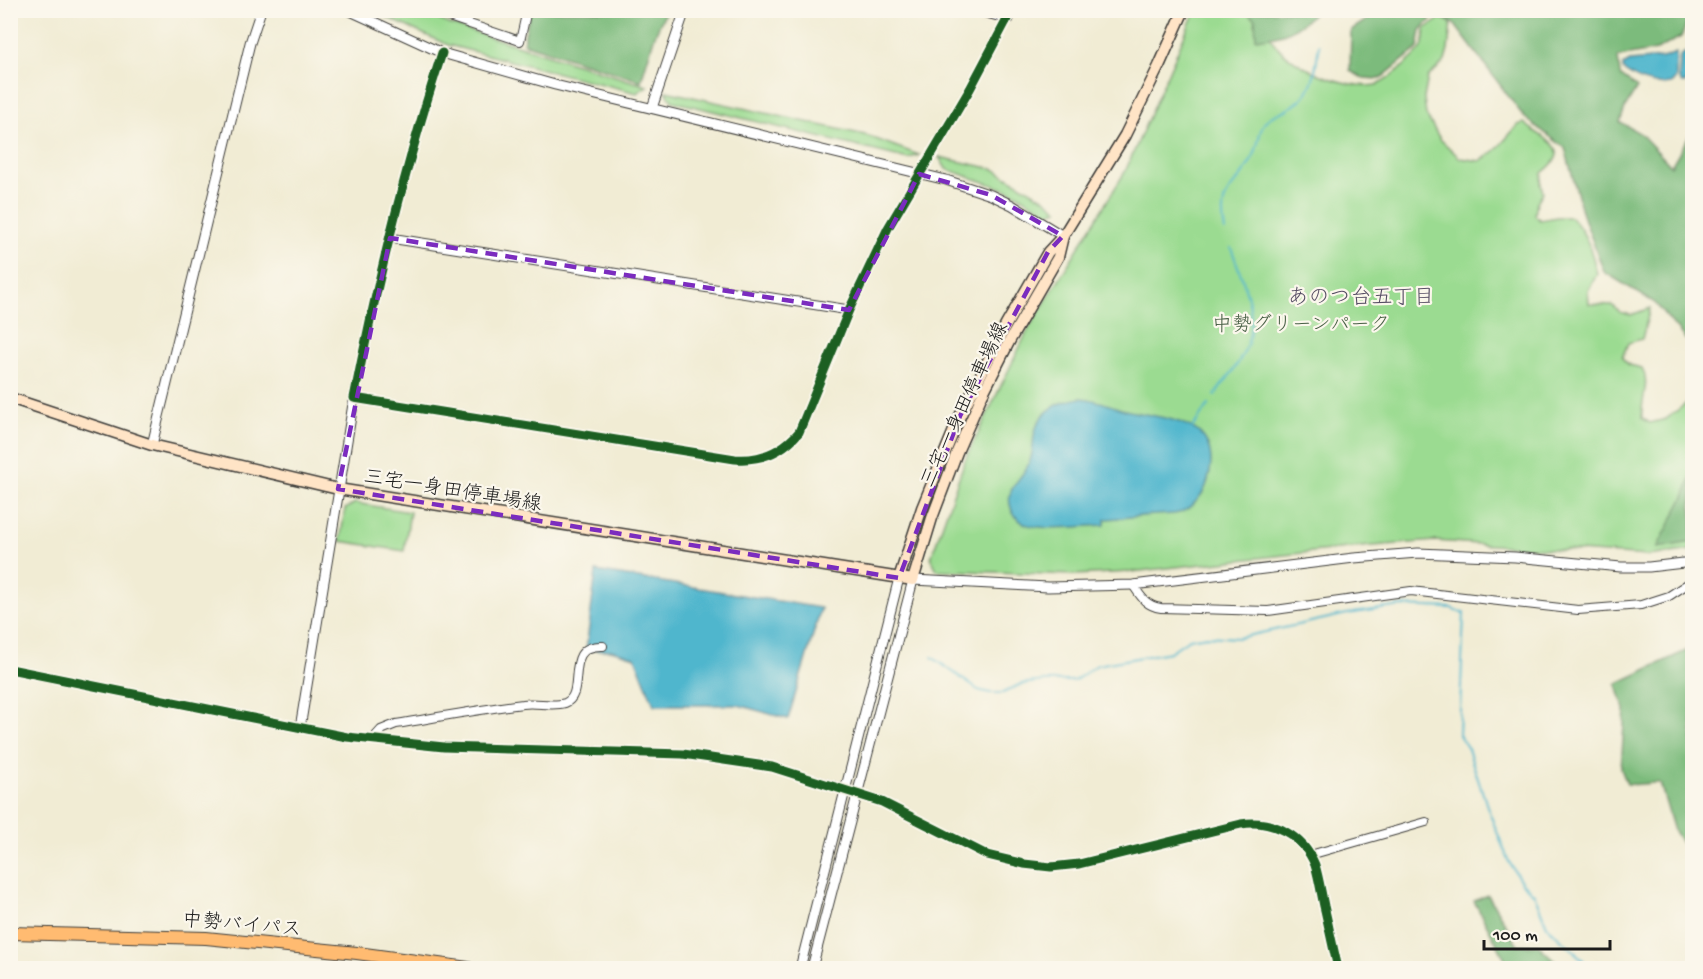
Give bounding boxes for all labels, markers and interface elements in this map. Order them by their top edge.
district label: あのつ台五丁目 [1288,286,1435,312]
park label: 中勢グリーンパーク [1212,313,1390,338]
street label: 三宅一身田停車場線 [916,318,1015,492]
street label: 三宅一身田停車場線 [362,465,543,518]
street label: 中勢バイパス [181,908,302,943]
scale bar [1484,913,1610,951]
text: 100 m [1492,926,1538,947]

